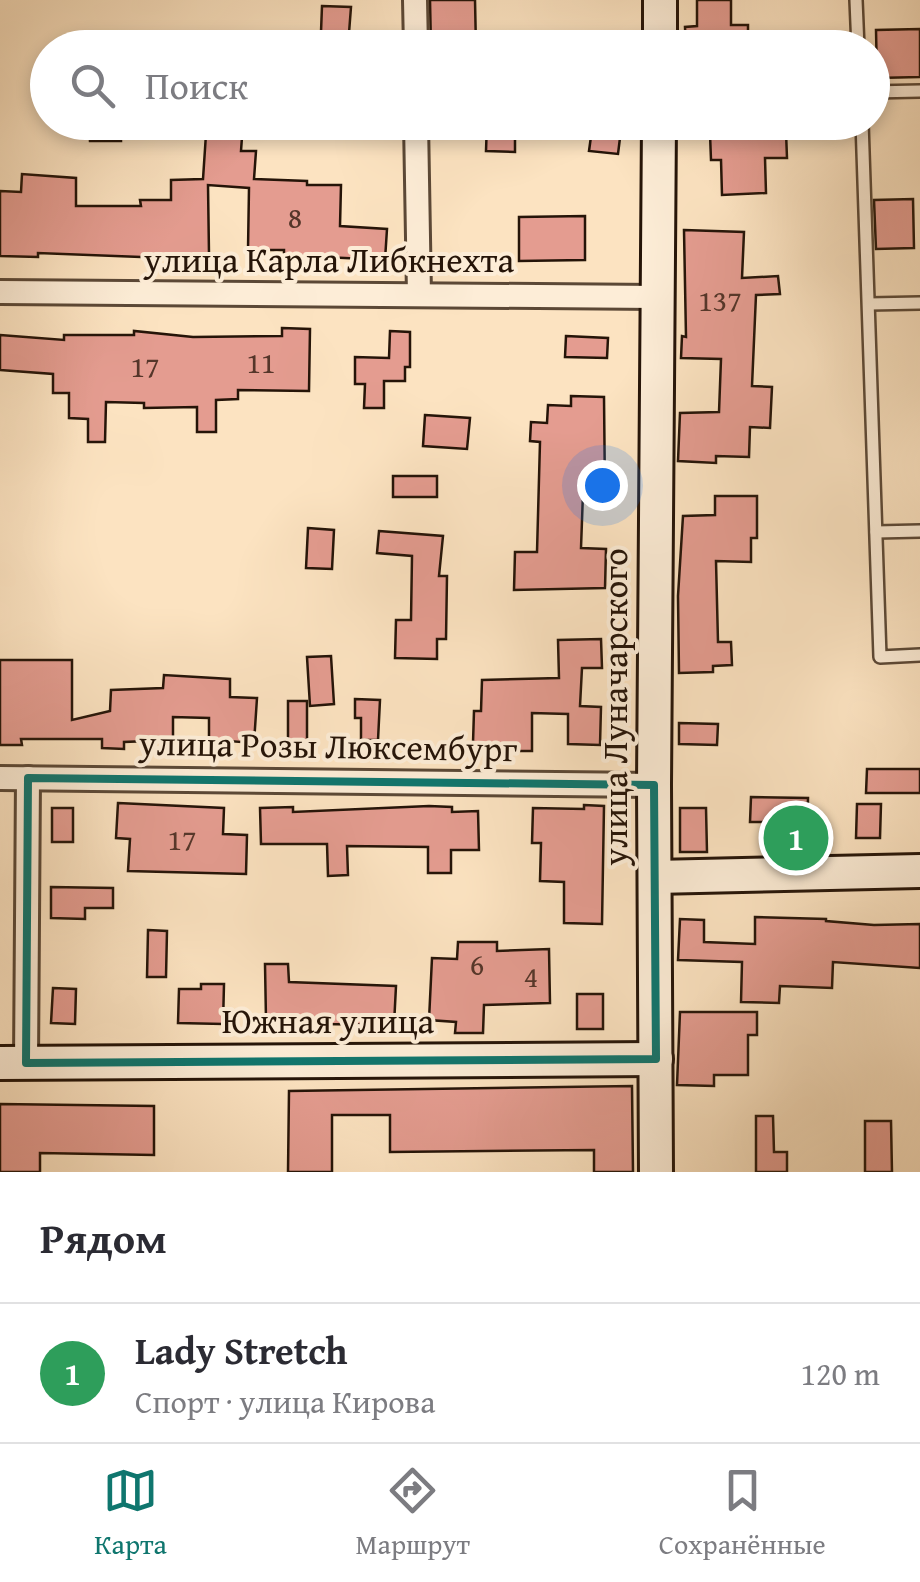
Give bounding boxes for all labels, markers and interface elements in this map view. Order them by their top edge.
search box [30,30,890,140]
text: Поиск [145,57,248,113]
icon: search [65,58,120,113]
house number: 8 [288,195,302,239]
street label: улица Карла Либкнехта [143,234,514,285]
house number: 137 [698,278,742,322]
house number: 11 [247,340,275,384]
house number: 17 [131,344,159,388]
your location [577,460,628,511]
street label: улица Луначарского [589,548,640,867]
street label: улица Розы Люксембург [137,717,518,774]
pin: 1 [764,800,828,876]
house number: 17 [168,817,196,861]
house number: 6 [470,942,484,986]
house number: 4 [524,954,538,998]
street label: Южная улица [222,995,435,1046]
text: Рядом [40,1207,167,1268]
text: Lady Stretch [135,1322,348,1378]
text: 1 [64,1350,81,1397]
text: 120 m [801,1350,880,1397]
text: Спорт · улица Кирова [135,1378,435,1425]
tab: Карта [94,1463,167,1564]
tab: Маршрут [356,1463,470,1564]
tab: Сохранённые [659,1463,826,1564]

